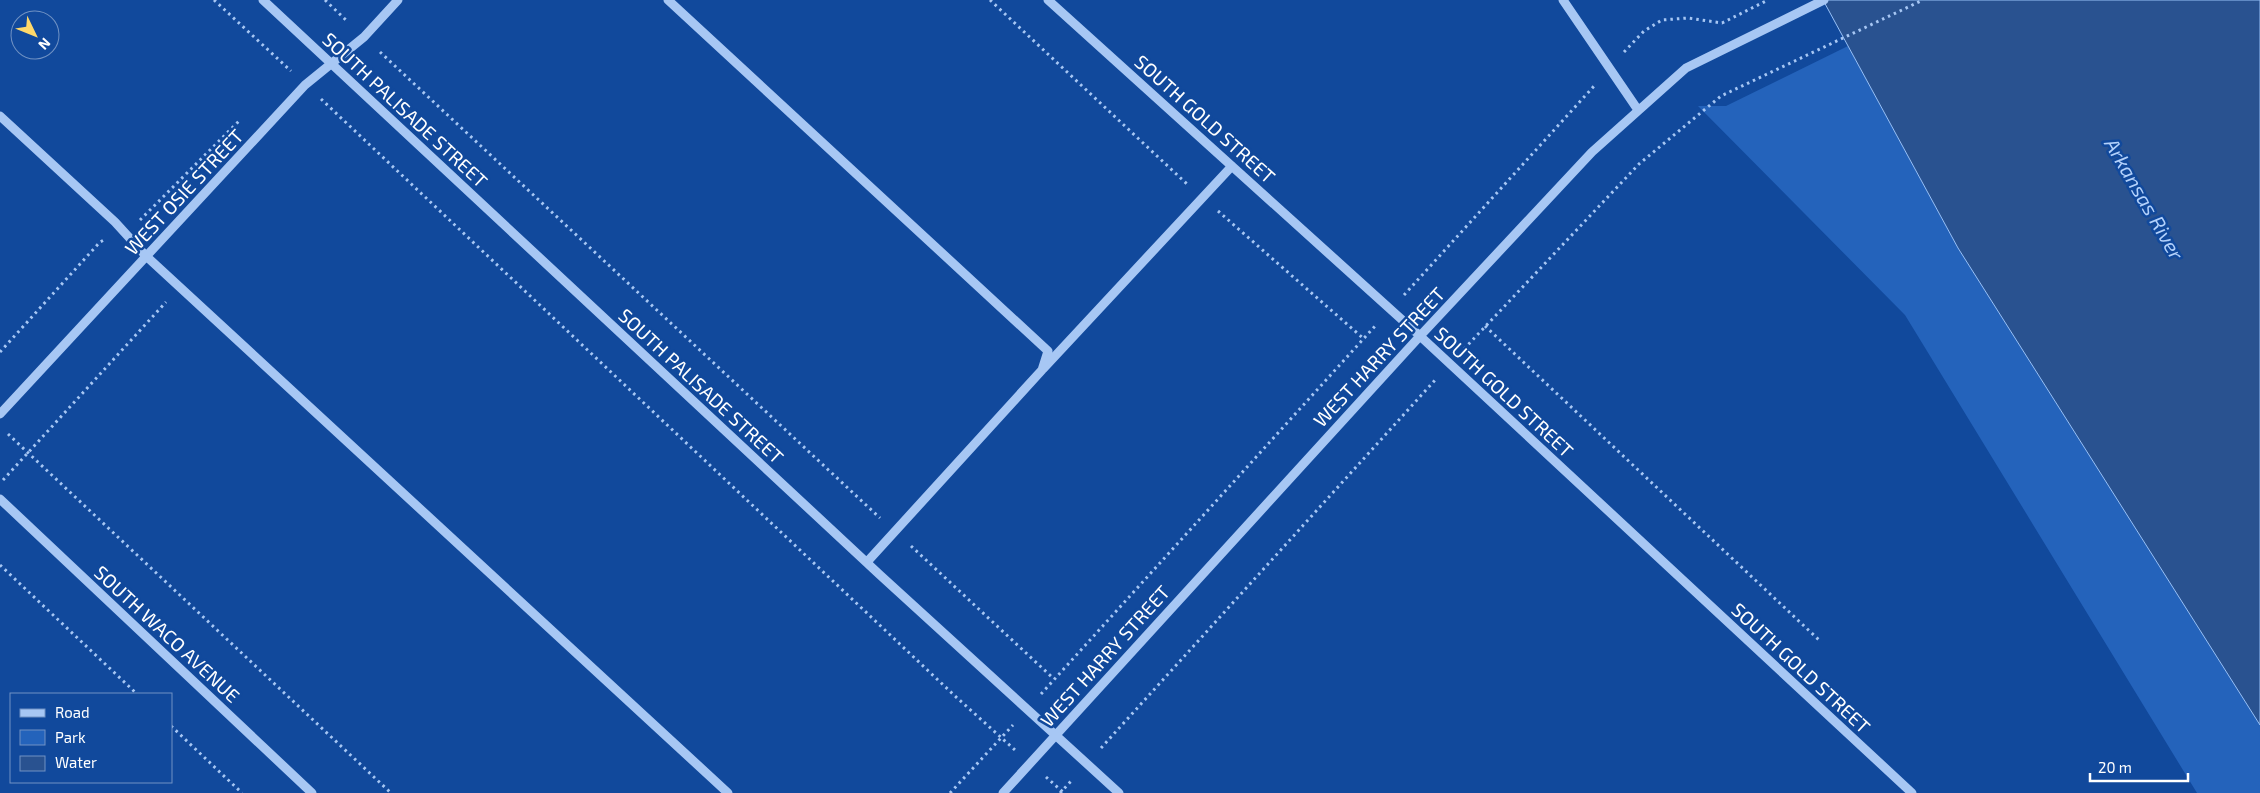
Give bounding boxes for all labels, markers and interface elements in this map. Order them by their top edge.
north arrow [10,10,60,60]
street label: SOUTH PALISADE STREET [318,27,492,192]
text: N [35,35,55,54]
street label: SOUTH GOLD STREET [1130,50,1280,188]
street label: WEST OSIE STREET [120,124,248,259]
water label: Arkansas River [2100,133,2190,264]
street label: WEST HARRY STREET [1308,282,1449,431]
street label: SOUTH PALISADE STREET [614,303,788,468]
street label: SOUTH GOLD STREET [1430,322,1578,462]
street label: SOUTH WACO AVENUE [90,560,245,707]
street label: WEST HARRY STREET [1035,580,1174,731]
street label: SOUTH GOLD STREET [1727,598,1875,738]
legend [10,693,172,783]
text: Road [55,703,90,721]
text: Park [55,728,86,746]
scale bar [2090,750,2188,782]
text: Water [55,753,97,771]
text: 20 m [2098,758,2132,776]

